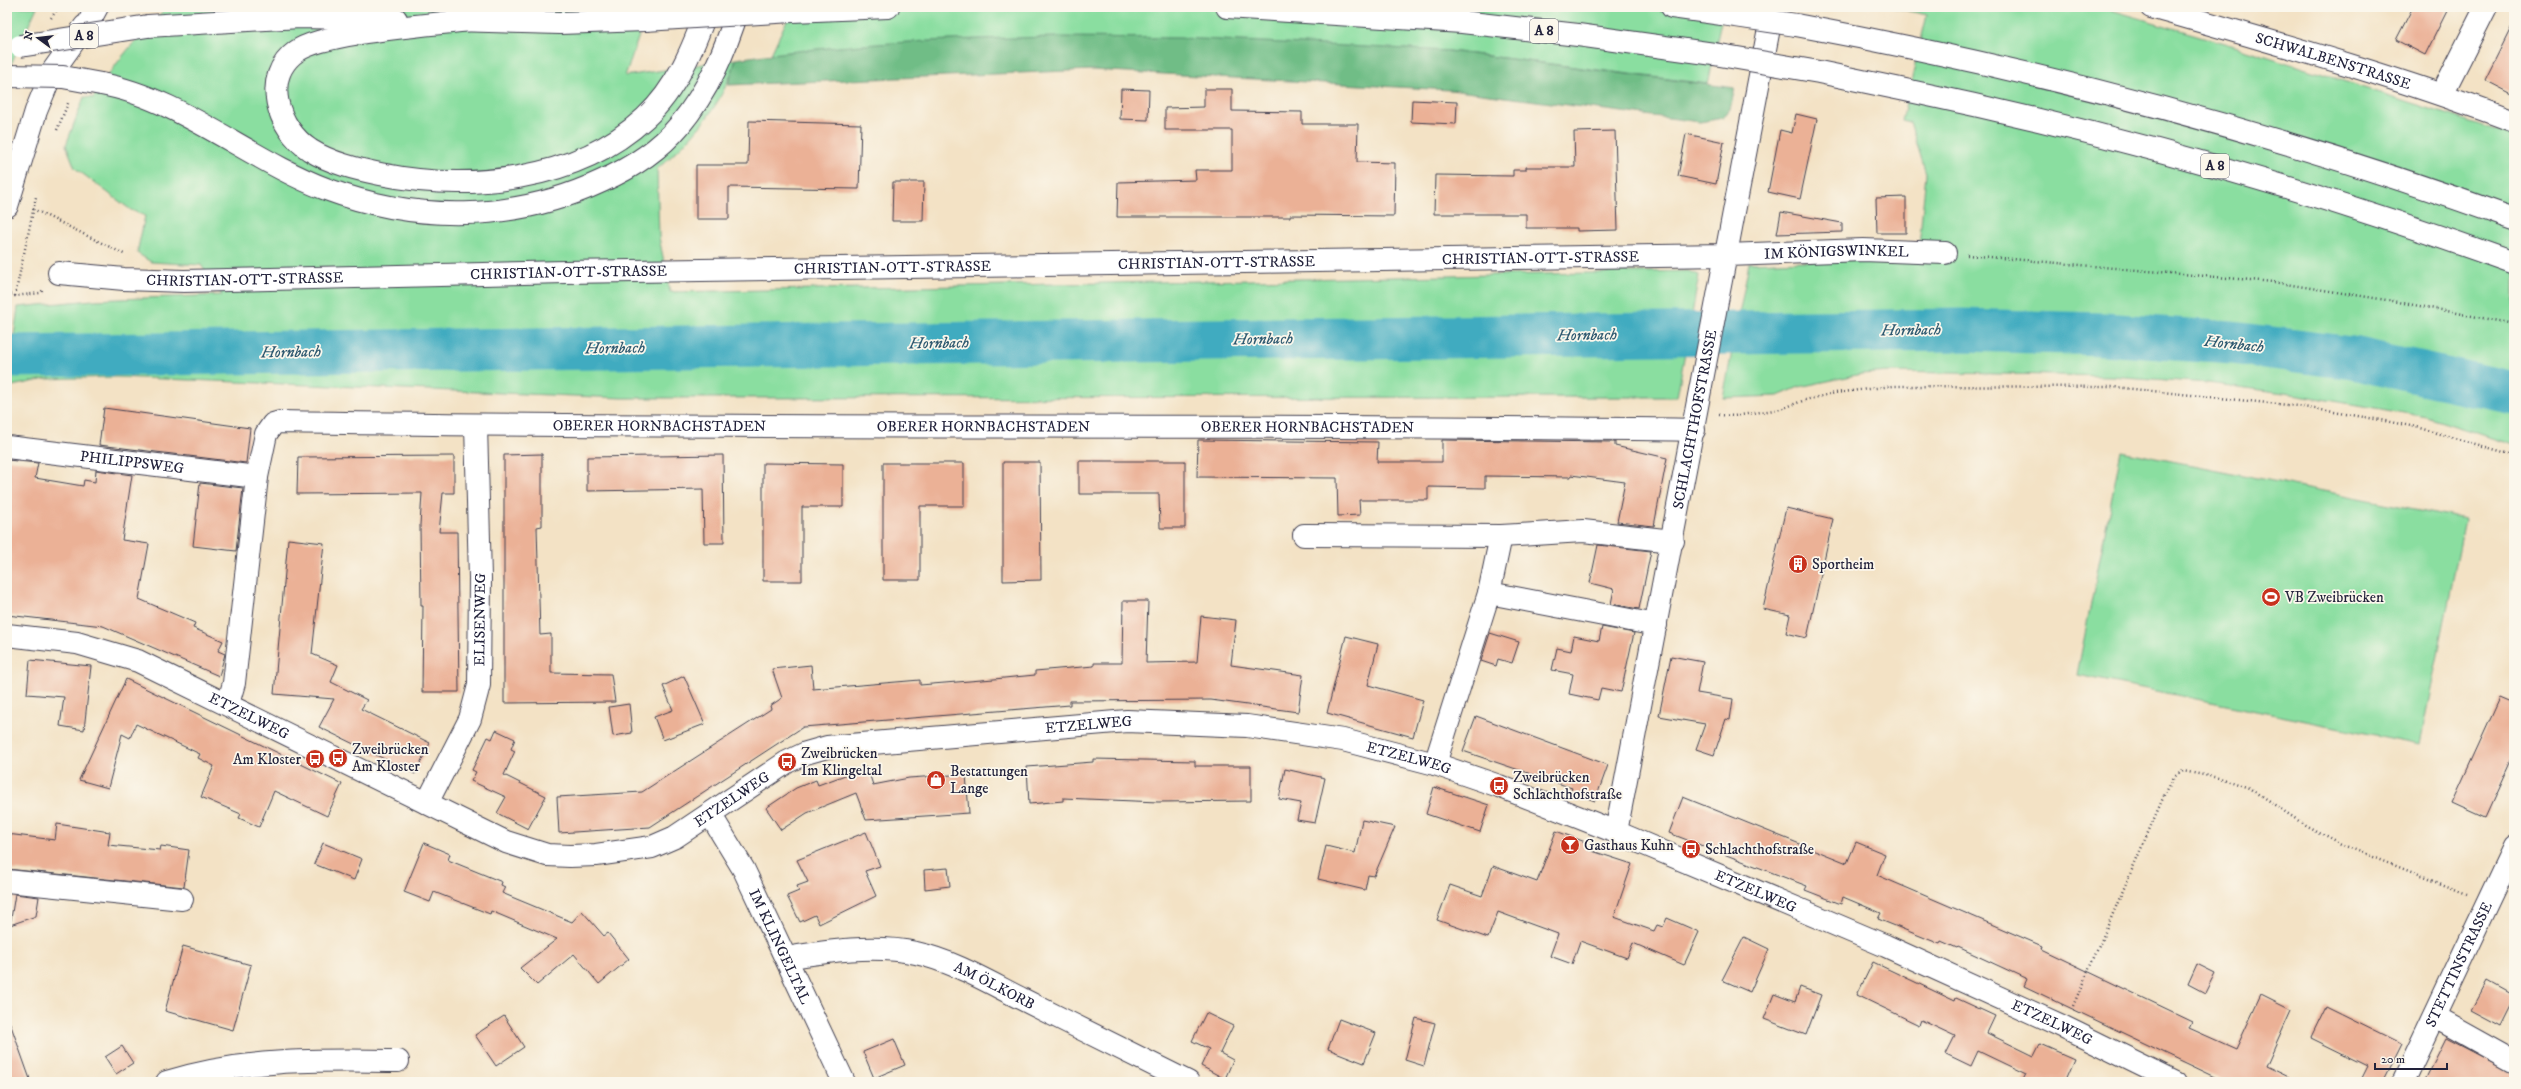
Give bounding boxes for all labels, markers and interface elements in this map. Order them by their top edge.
north arrow [18,18,58,58]
road number: A 8 [1530,19,1558,43]
road number: A 8 [70,24,98,48]
street label: SCHWALBENSTRASSE [2253,28,2414,94]
text: N [21,29,37,42]
road number: A 8 [2201,154,2229,178]
street label: IM KÖNIGSWINKEL [1764,240,1909,263]
street label: CHRISTIAN-OTT-STRASSE [1442,247,1640,269]
street label: CHRISTIAN-OTT-STRASSE [1118,252,1316,273]
street label: CHRISTIAN-OTT-STRASSE [794,256,992,278]
street label: CHRISTIAN-OTT-STRASSE [470,261,668,284]
street label: CHRISTIAN-OTT-STRASSE [146,268,344,291]
water label: Hornbach [1880,319,1941,341]
water label: Hornbach [1556,324,1617,346]
water label: Hornbach [1232,328,1293,350]
street label: SCHLACHTHOFSTRASSE [1668,328,1721,511]
water label: Hornbach [2202,331,2265,357]
water label: Hornbach [908,332,969,354]
water label: Hornbach [584,337,645,359]
water label: Hornbach [260,341,321,363]
street label: OBERER HORNBACHSTADEN [553,416,766,436]
street label: OBERER HORNBACHSTADEN [877,417,1090,436]
street label: OBERER HORNBACHSTADEN [1201,417,1414,437]
street label: PHILIPPSWEG [79,446,186,478]
building icon: Sportheim [1787,553,1809,575]
place label: Sportheim [1812,555,1874,574]
street label: ELISENWEG [470,572,490,666]
sports icon: VB Zweibrücken [2260,586,2282,608]
place label: VB Zweibrücken [2284,588,2384,607]
street label: ETZELWEG [206,688,293,744]
street label: ETZELWEG [1044,711,1133,738]
street label: ETZELWEG [1364,737,1454,779]
place label: Zweibrücken Am Kloster [352,740,429,776]
place label: Zweibrücken Im Klingeltal [801,744,883,780]
bus stop icon: Zweibrücken Am Kloster [327,747,349,769]
bus stop icon: Am Kloster [304,748,326,770]
place label: Am Kloster [233,750,301,769]
bus stop icon: Zweibrücken Im Klingeltal [776,751,798,773]
place label: Bestattungen Lange [950,762,1028,798]
street label: ETZELWEG [690,767,774,831]
place label: Zweibrücken Schlachthofstraße [1513,768,1622,804]
shop icon: Bestattungen Lange [925,769,947,791]
bus stop icon: Zweibrücken Schlachthofstraße [1488,775,1510,797]
bar icon: Gasthaus Kuhn [1559,834,1581,856]
place label: Gasthaus Kuhn [1584,836,1674,855]
bus stop icon: Schlachthofstraße [1680,838,1702,860]
place label: Schlachthofstraße [1705,840,1814,859]
street label: ETZELWEG [1712,865,1800,917]
street label: IM KLINGELTAL [745,886,815,1007]
street label: STETTINSTRASSE [2421,898,2496,1030]
street label: AM ÖLKORB [951,957,1038,1013]
street label: ETZELWEG [2009,995,2096,1049]
scale bar [2375,1045,2447,1071]
text: 20 m [2381,1052,2405,1067]

